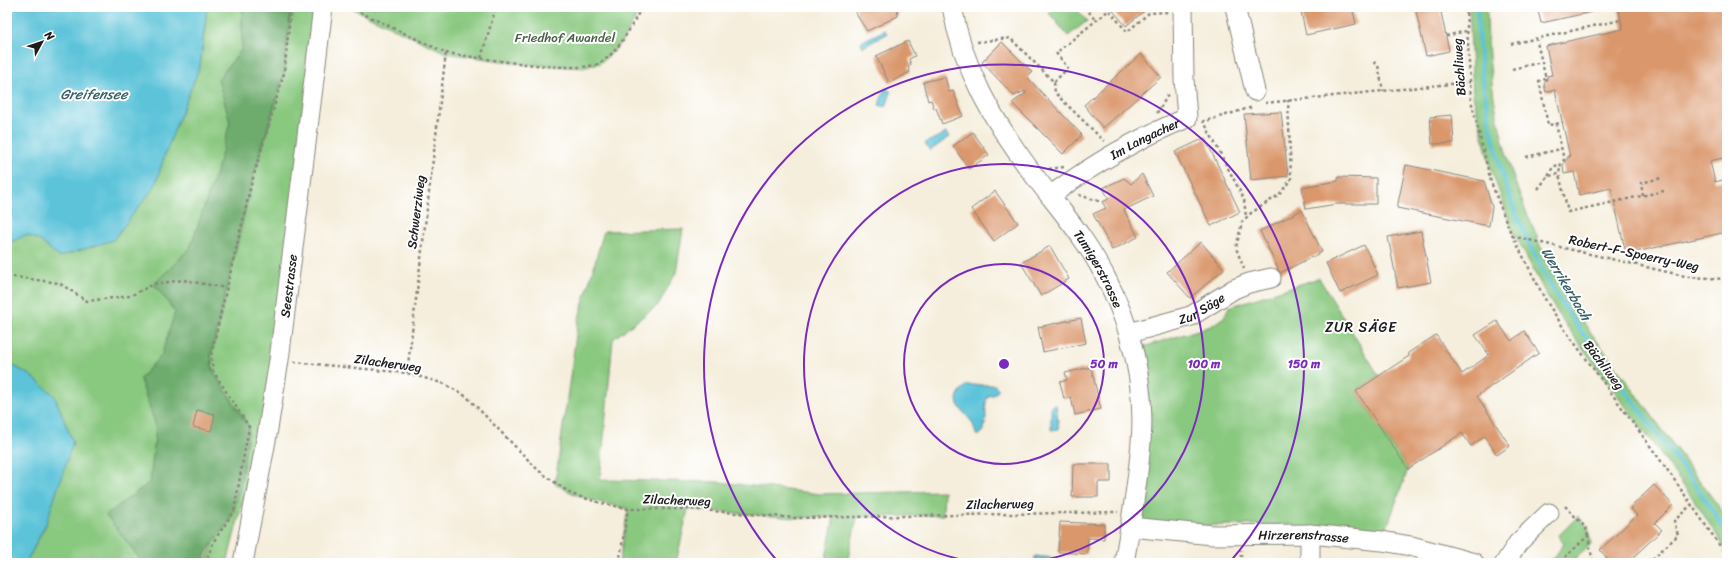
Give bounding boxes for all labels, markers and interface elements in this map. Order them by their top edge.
north arrow [22,22,62,62]
text: N [39,26,59,45]
park label: Friedhof Awandel [515,26,615,49]
street label: Bächliweg [1445,37,1472,97]
water label: Greifensee [61,82,129,107]
street label: Im Langacher [1104,111,1184,166]
street label: Schwerziweg [400,173,432,250]
street label: Tumigerstrasse [1068,224,1130,312]
street label: Robert-F-Spoerry-Weg [1567,228,1702,278]
water label: Werrikerbach [1534,242,1599,327]
street label: Seestrasse [273,252,304,319]
street label: Zur Säge [1176,286,1230,330]
district label: ZUR SÄGE [1325,315,1397,340]
street label: Bächliweg [1577,335,1631,395]
street label: Zilacherweg [353,347,424,379]
text: 50 m [1090,353,1118,375]
text: 100 m [1188,353,1221,375]
text: 150 m [1288,353,1321,375]
centre of rings [997,357,1011,371]
street label: Zilacherweg [643,487,712,513]
street label: Zilacherweg [966,492,1035,516]
street label: Hirzerenstrasse [1258,522,1350,549]

